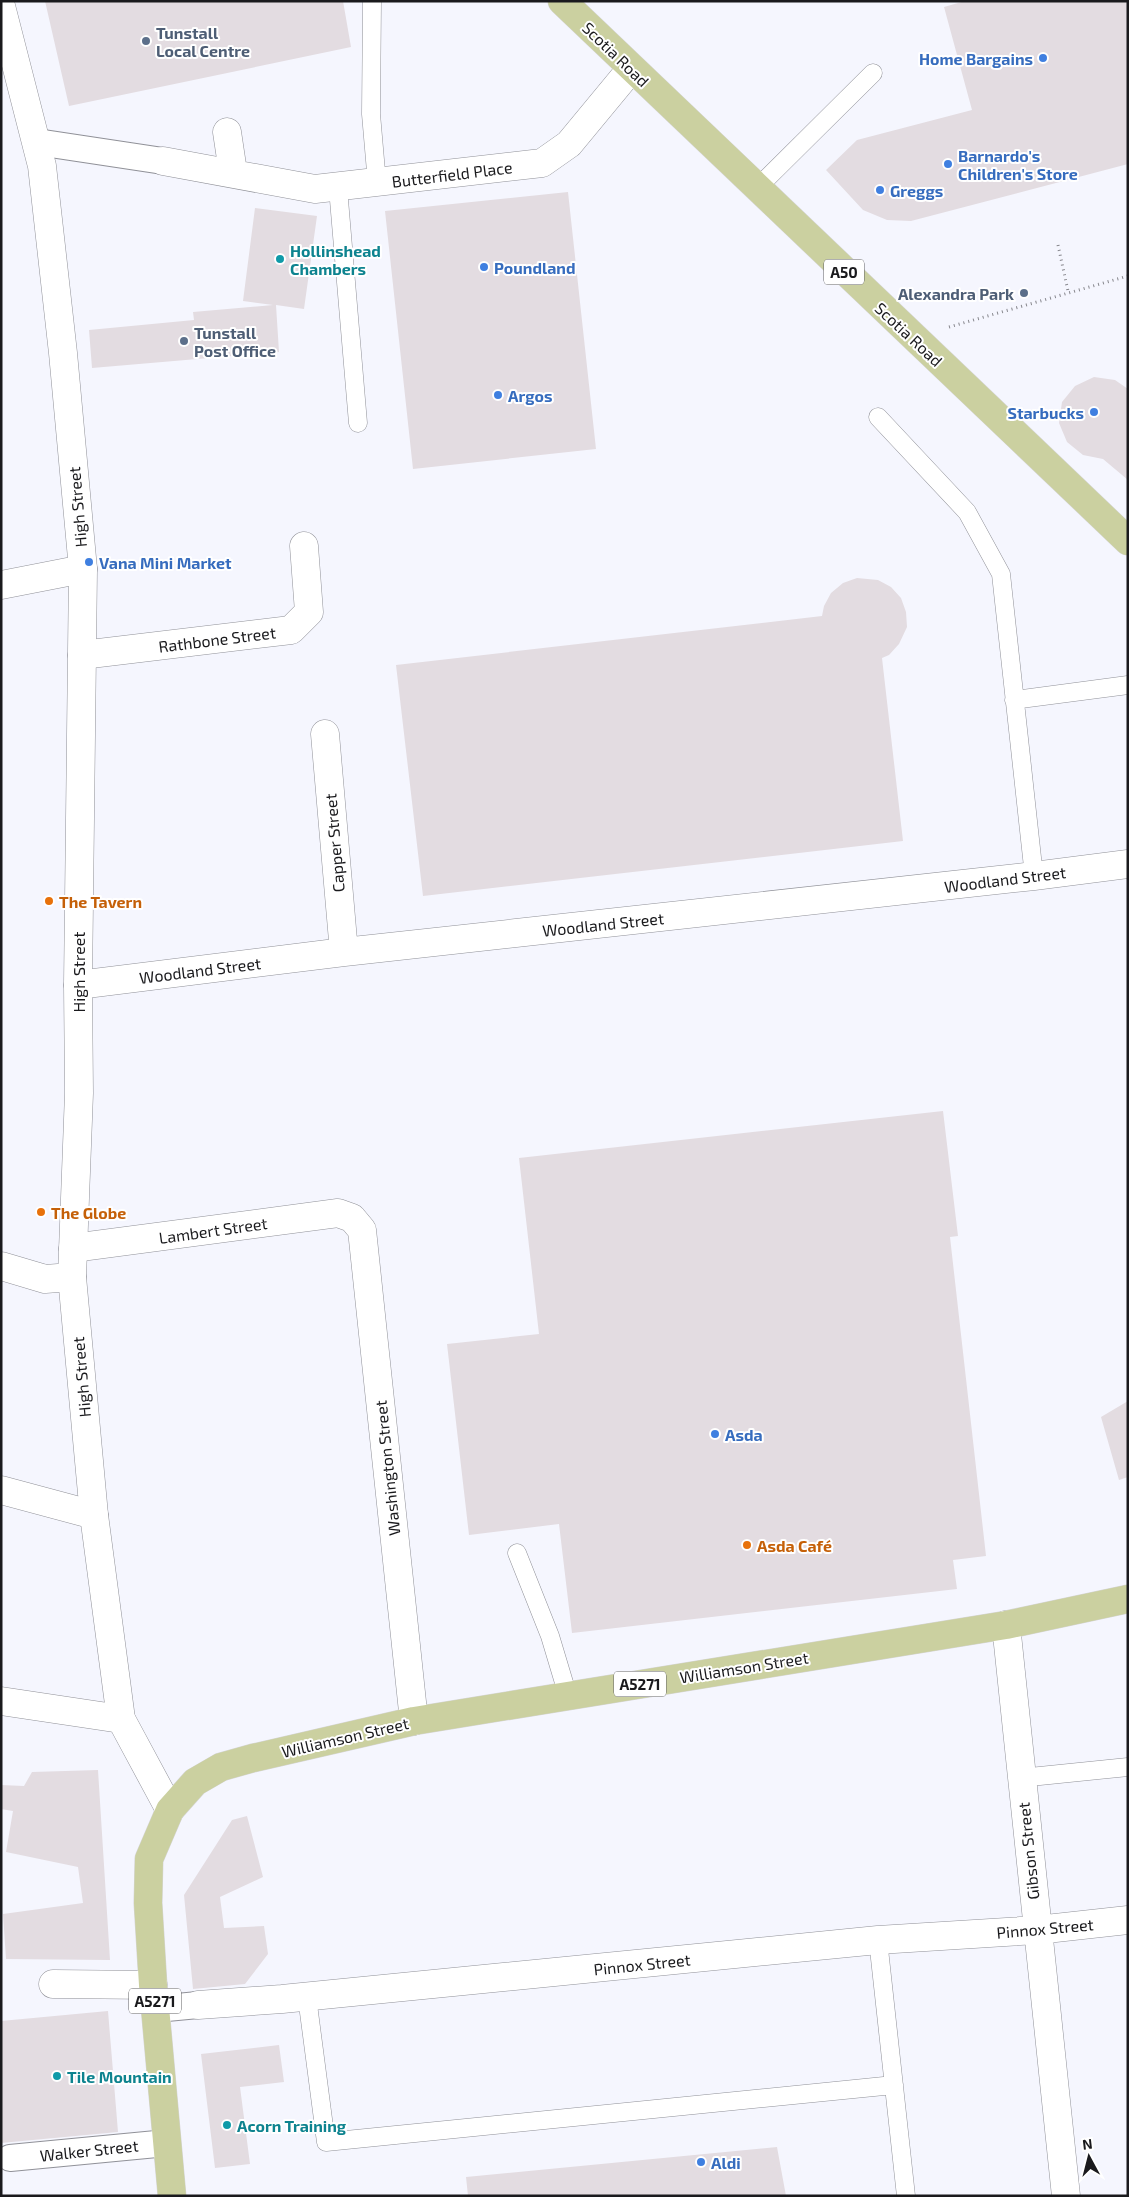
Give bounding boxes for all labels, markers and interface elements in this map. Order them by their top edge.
street label: Scotia Road [579,18,653,90]
place label: Tunstall Local Centre [156,23,250,60]
marker: Tunstall Local Centre [140,35,152,47]
place label: Home Bargains [919,49,1033,68]
marker: Home Bargains [1037,52,1049,64]
place label: Barnardo's Children's Store [958,146,1078,183]
street label: Butterfield Place [391,157,513,191]
marker: Barnardo's Children's Store [942,158,954,170]
place label: Greggs [890,181,943,200]
marker: Greggs [874,184,886,196]
place label: Hollinshead Chambers [290,241,381,278]
marker: Hollinshead Chambers [274,253,286,265]
place label: Poundland [494,258,575,277]
road number: A50 [824,260,864,284]
marker: Poundland [478,261,490,273]
place label: Alexandra Park [898,284,1014,303]
marker: Alexandra Park [1018,287,1030,299]
street label: Scotia Road [871,298,947,370]
place label: Tunstall Post Office [194,323,276,360]
marker: Tunstall Post Office [178,335,190,347]
place label: Argos [508,386,552,405]
marker: Argos [492,389,504,401]
place label: Starbucks [1008,403,1084,422]
marker: Starbucks [1088,406,1100,418]
street label: High Street [64,466,90,548]
place label: Vana Mini Market [99,553,232,572]
marker: Vana Mini Market [83,556,95,568]
street label: Rathbone Street [157,622,277,656]
street label: Capper Street [320,793,348,893]
street label: Woodland Street [943,862,1067,896]
place label: The Tavern [59,892,142,911]
marker: The Tavern [43,895,55,907]
street label: Woodland Street [541,908,665,940]
street label: High Street [69,932,88,1012]
street label: Woodland Street [138,953,262,987]
place label: The Globe [51,1203,126,1222]
marker: The Globe [35,1206,47,1218]
street label: Lambert Street [158,1213,268,1247]
street label: High Street [68,1336,94,1418]
street label: Washington Street [370,1399,404,1537]
place label: Asda [725,1425,763,1444]
marker: Asda [709,1428,721,1440]
place label: Asda Café [757,1536,832,1555]
marker: Asda Café [741,1539,753,1551]
street label: Williamson Street [678,1647,810,1687]
road number: A5271 [614,1672,666,1696]
street label: Williamson Street [280,1713,410,1761]
street label: Gibson Street [1013,1801,1043,1901]
street label: Pinnox Street [996,1914,1094,1942]
street label: Pinnox Street [593,1949,691,1979]
road number: A5271 [129,1988,181,2014]
place label: Tile Mountain [67,2067,172,2086]
marker: Tile Mountain [51,2070,63,2082]
place label: Acorn Training [237,2116,347,2135]
marker: Acorn Training [221,2119,233,2131]
north arrow [1064,2132,1114,2182]
street label: Walker Street [39,2135,139,2165]
text: N [1081,2135,1093,2153]
place label: Aldi [711,2153,741,2172]
marker: Aldi [695,2156,707,2168]

